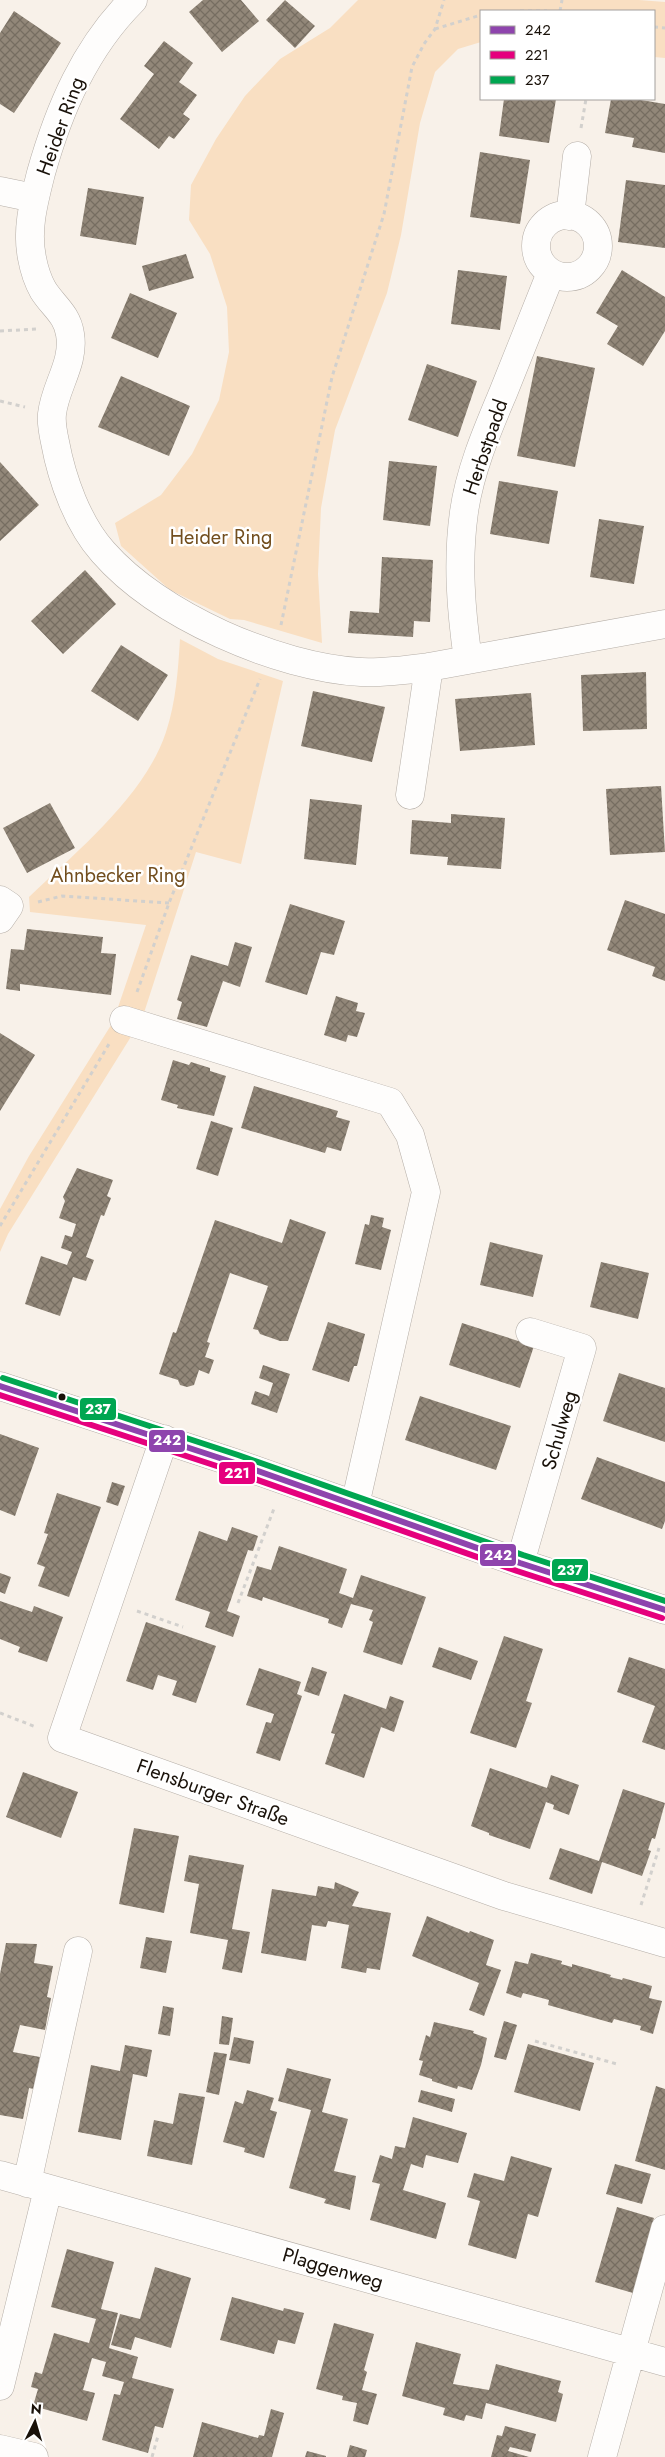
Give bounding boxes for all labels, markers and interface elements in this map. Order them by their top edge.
legend [480,10,655,100]
text: 242 [525,19,551,41]
text: 221 [525,44,549,66]
text: 237 [525,69,550,91]
street label: Heider Ring [29,73,92,179]
street label: Herbstpadd [456,395,515,499]
park label: Heider Ring [170,523,272,552]
park label: Ahnbecker Ring [50,861,186,890]
street label: Schulweg [534,1387,585,1473]
unlabelled marker [57,1392,67,1402]
line badge: 237 [79,1397,117,1421]
text: 237 [85,1399,112,1419]
line badge: 242 [148,1429,186,1453]
text: 242 [153,1430,181,1450]
line badge: 221 [218,1461,256,1485]
text: 221 [224,1463,250,1483]
line badge: 242 [479,1543,517,1567]
text: 242 [484,1545,512,1565]
line badge: 237 [551,1558,589,1582]
text: 237 [557,1560,584,1580]
street label: Flensburger Straße [133,1751,293,1834]
street label: Plaggenweg [279,2240,387,2297]
north arrow [10,2397,60,2447]
text: N [30,2399,43,2419]

